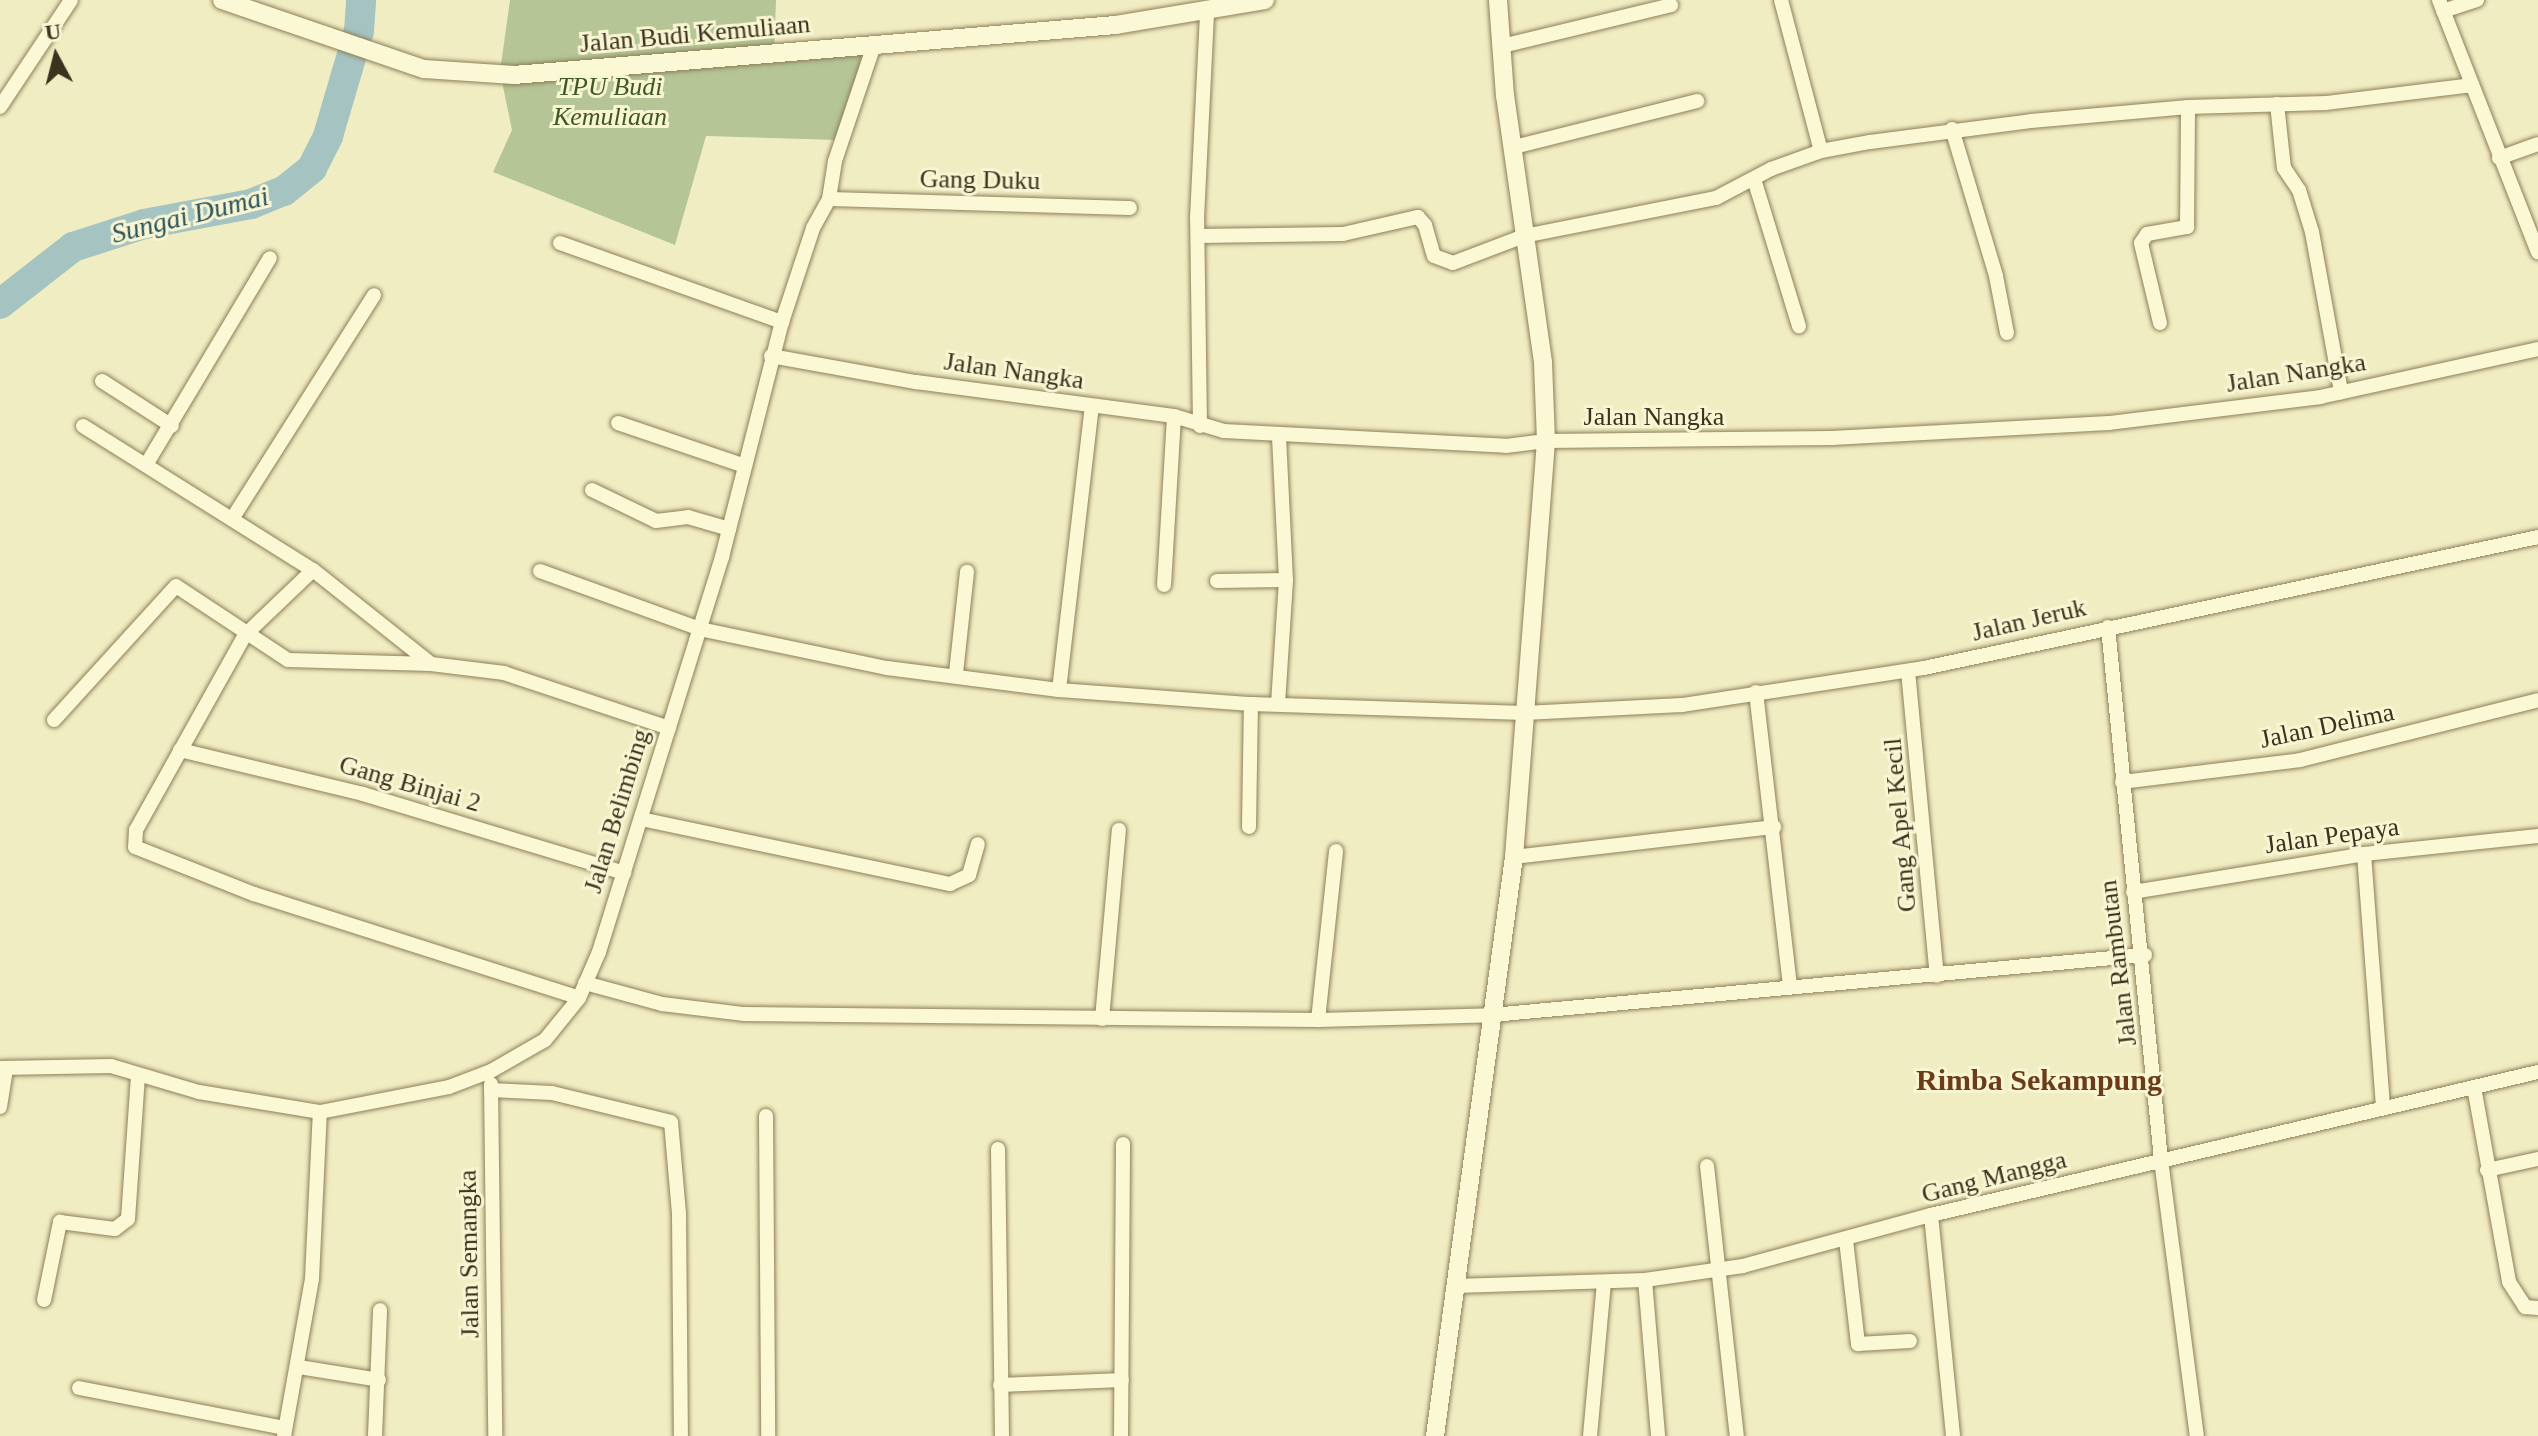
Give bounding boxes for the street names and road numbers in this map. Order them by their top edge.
street label: Jalan Budi Kemuliaan [579,8,811,60]
street label: Gang Duku [919,163,1041,197]
street label: Jalan Nangka [942,346,1086,396]
street label: Jalan Nangka [2224,347,2368,399]
street label: Jalan Nangka [1584,401,1724,433]
street label: Jalan Jeruk [1969,592,2089,648]
street label: Jalan Delima [2257,697,2397,755]
street label: Jalan Belimbing [577,725,657,897]
street label: Gang Apel Kecil [1877,736,1923,914]
street label: Gang Binjai 2 [336,749,484,819]
street label: Jalan Pepaya [2263,811,2401,861]
street label: Jalan Rambutan [2092,878,2144,1048]
street label: Gang Mangga [1918,1144,2070,1210]
street label: Jalan Semangka [452,1170,486,1338]

